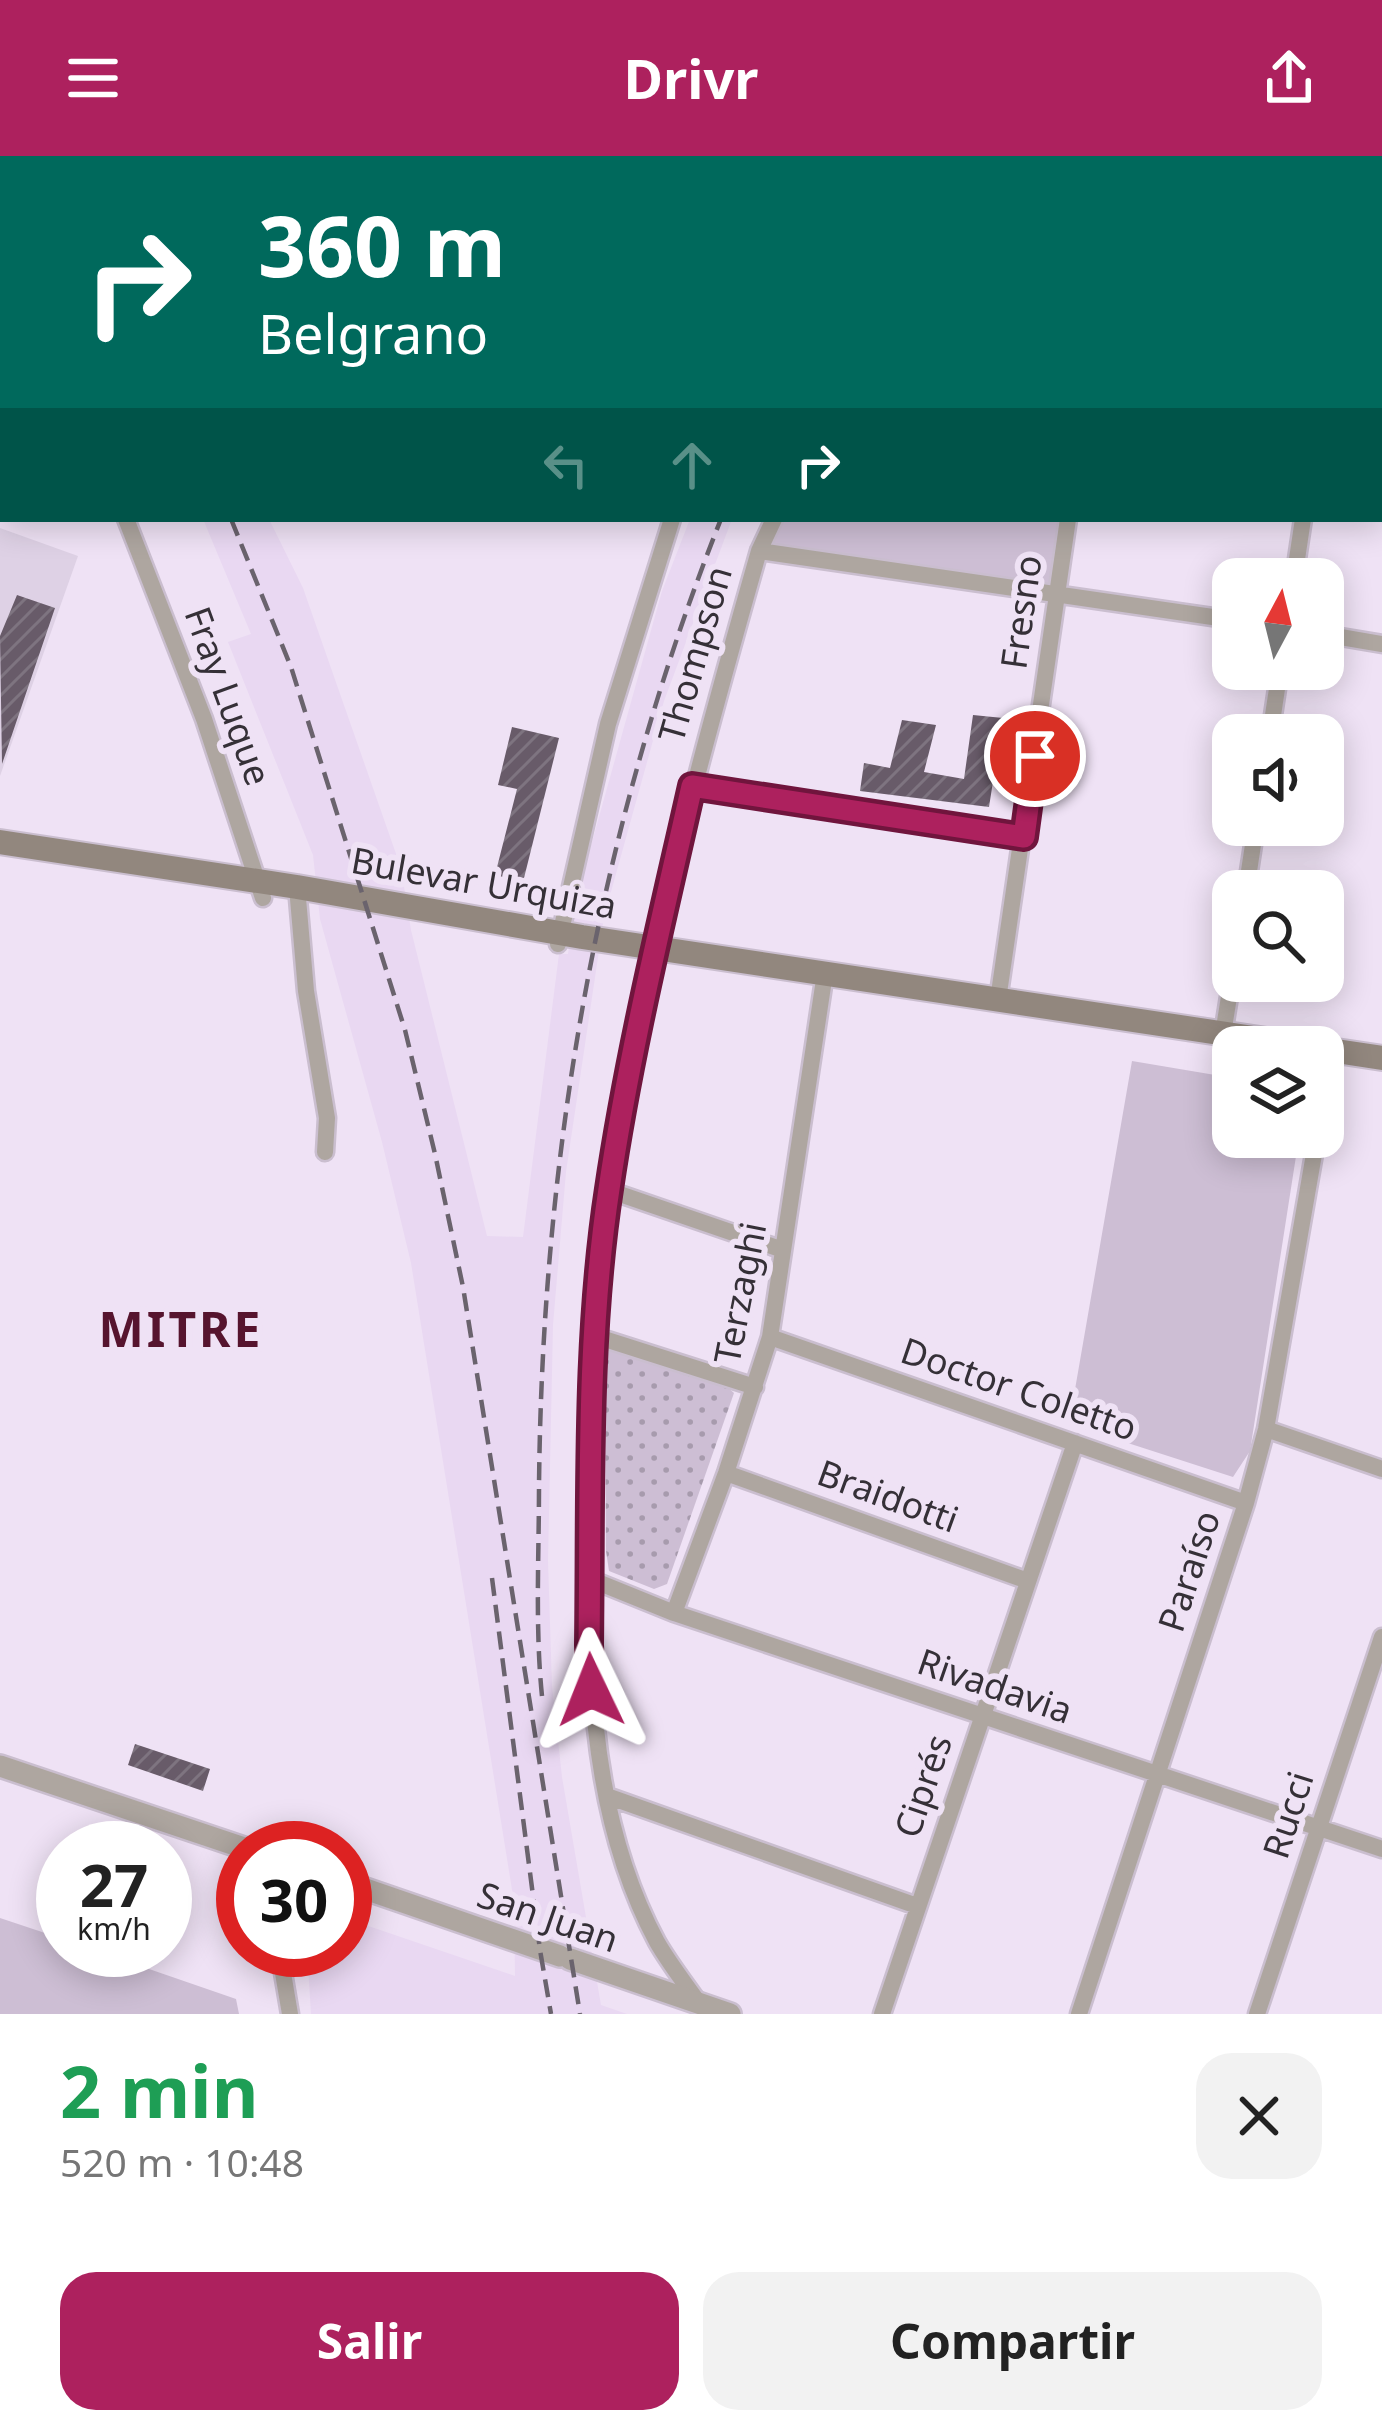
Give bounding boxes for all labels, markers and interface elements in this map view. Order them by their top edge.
text: Drivr [624,41,758,115]
icon: menu [60,45,126,111]
icon: share [1256,45,1322,111]
text: 360 m [258,187,506,302]
icon: right [60,204,216,360]
text: Belgrano [258,296,488,370]
icon: left [533,432,599,498]
icon: ahead [659,432,725,498]
icon: right [785,432,851,498]
street label: Fresno [988,552,1053,672]
north arrow [1212,558,1344,690]
map controls [1212,558,1344,1158]
street label: Thompson [646,560,743,748]
street label: Fray Luque [174,600,283,792]
pin [984,705,1086,807]
button: sound [1212,714,1344,846]
icon: arrive [1002,723,1068,789]
street label: Bulevar Urquiza [348,835,621,930]
button: search [1212,870,1344,1002]
button: layers [1212,1026,1344,1158]
street label: Terzaghi [702,1218,777,1368]
district label: MITRE [98,1296,264,1361]
street label: Doctor Coletto [895,1325,1144,1452]
street label: Braidotti [811,1448,965,1544]
street label: Paraíso [1146,1504,1231,1638]
position arrow [528,1627,654,1753]
street label: Rivadavia [911,1636,1079,1735]
street label: Ciprés [882,1728,963,1844]
street label: Rucci [1251,1765,1324,1865]
speed limit sign: 30 [216,1821,372,1977]
text: 27 [80,1843,148,1925]
street label: San Juan [471,1870,625,1963]
text: km/h [77,1908,151,1949]
text: 2 min [60,2041,258,2139]
button: close [1196,2053,1322,2179]
text: 520 m · 10:48 [60,2135,304,2188]
button: Salir [60,2272,679,2410]
button: Compartir [703,2272,1322,2410]

